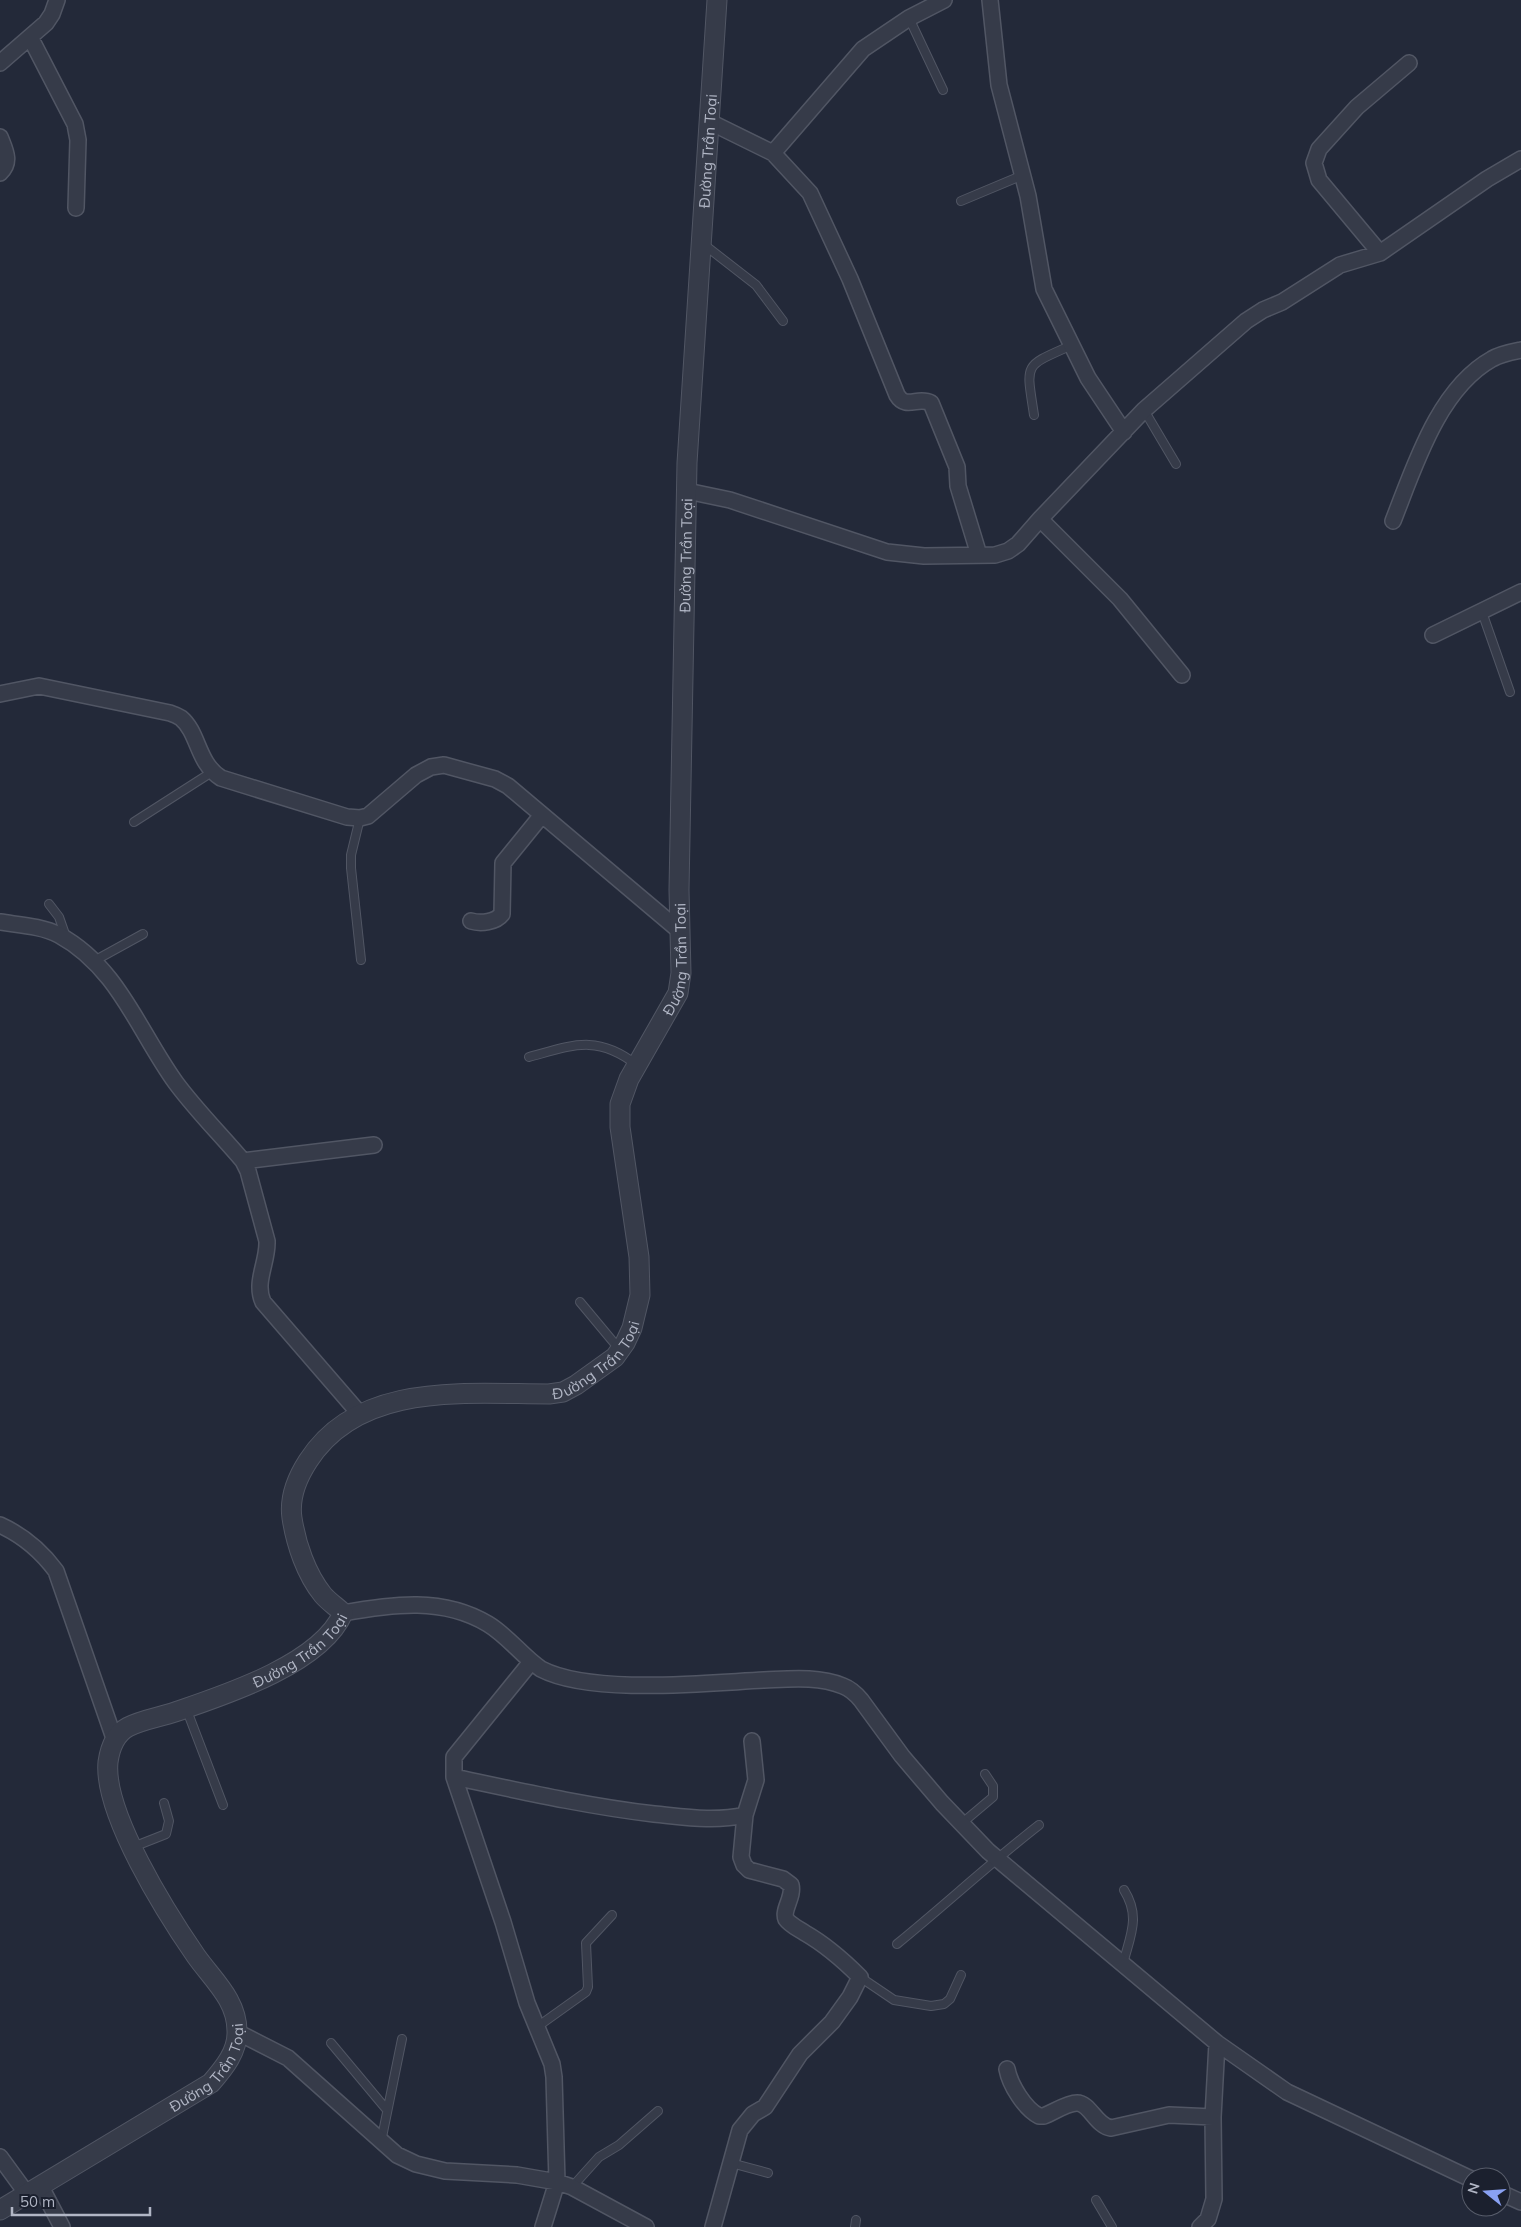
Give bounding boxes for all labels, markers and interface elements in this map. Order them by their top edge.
street label: Đường Trần Toại [694,93,720,209]
street label: Đường Trần Toại [675,498,696,613]
street label: Đường Trần Toại [658,903,691,1019]
street label: Đường Trần Toại [551,1319,643,1403]
street label: Đường Trần Toại [249,1610,351,1691]
street label: Đường Trần Toại [165,2023,247,2116]
north arrow [1461,2167,1511,2217]
text: N [1463,2181,1484,2196]
scale bar [12,2184,150,2216]
text: 50 m [20,2192,55,2211]

